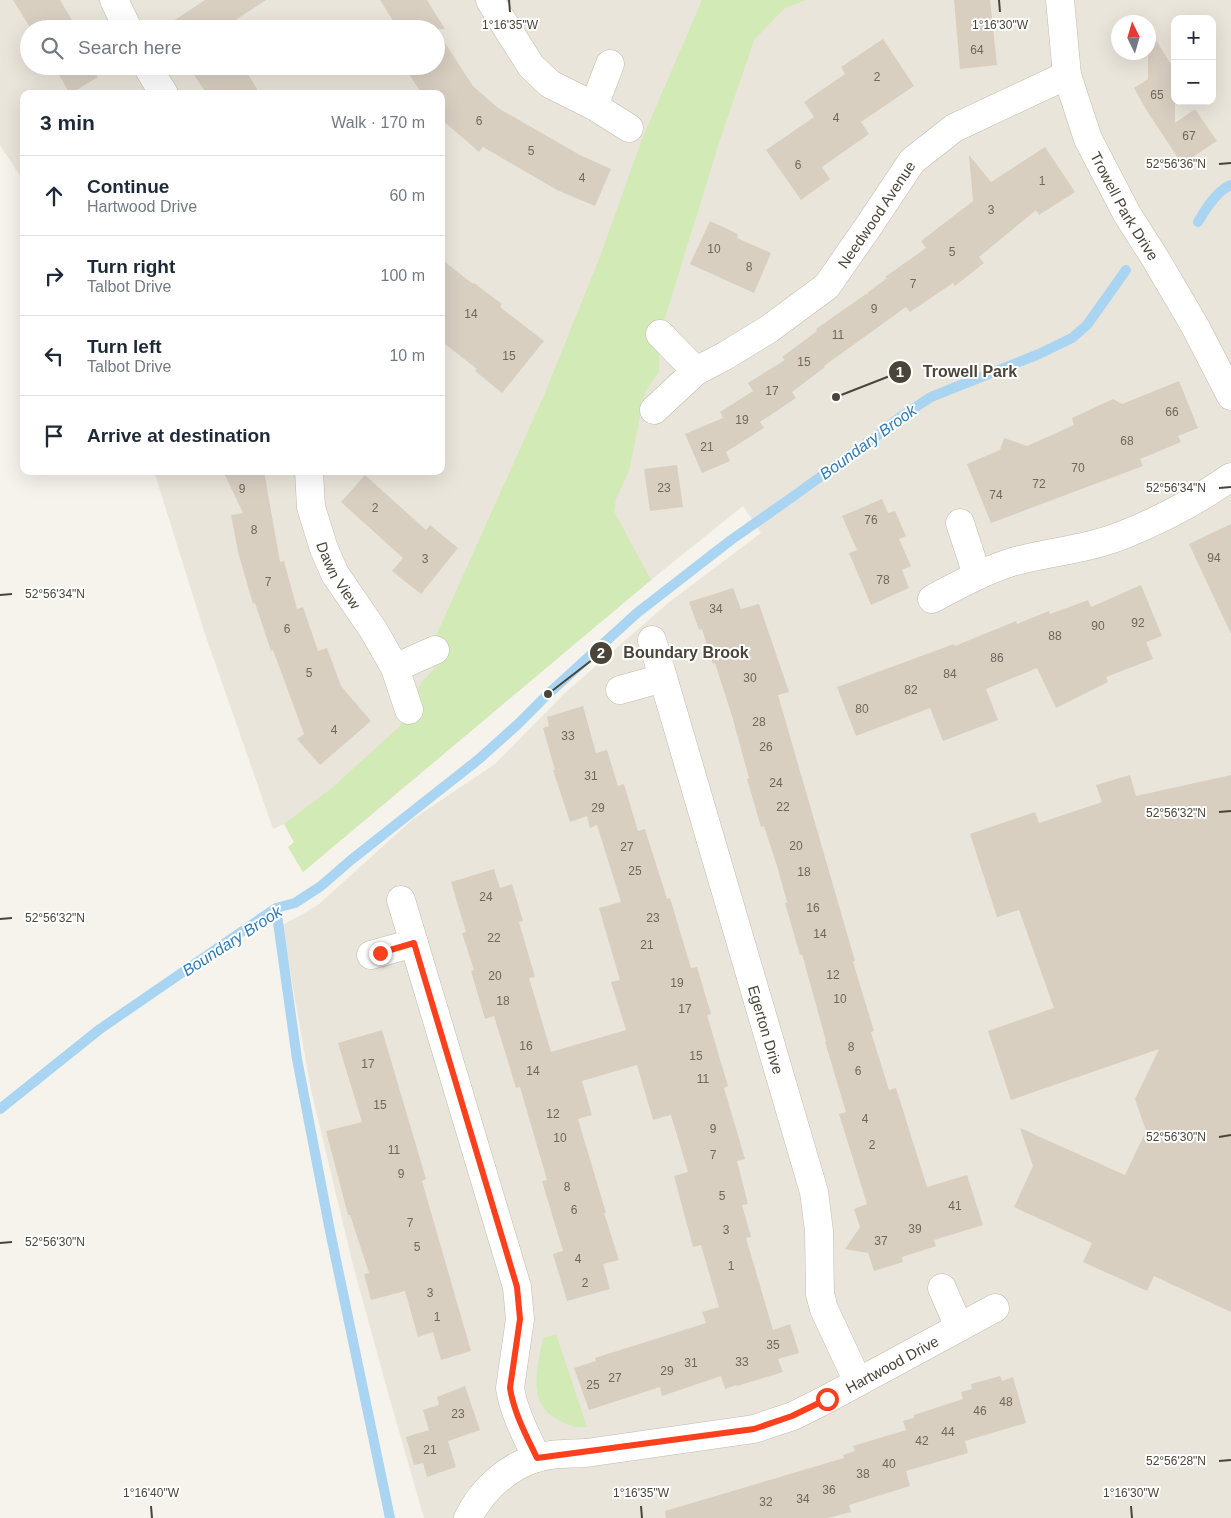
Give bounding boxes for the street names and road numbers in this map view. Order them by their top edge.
street label: Trowell Park Drive [1088,149,1163,263]
street label: Needwood Avenue [834,157,918,271]
street label: Dawn View [314,539,365,612]
street label: Egerton Drive [745,983,787,1076]
street label: Hartwood Drive [842,1332,941,1396]

